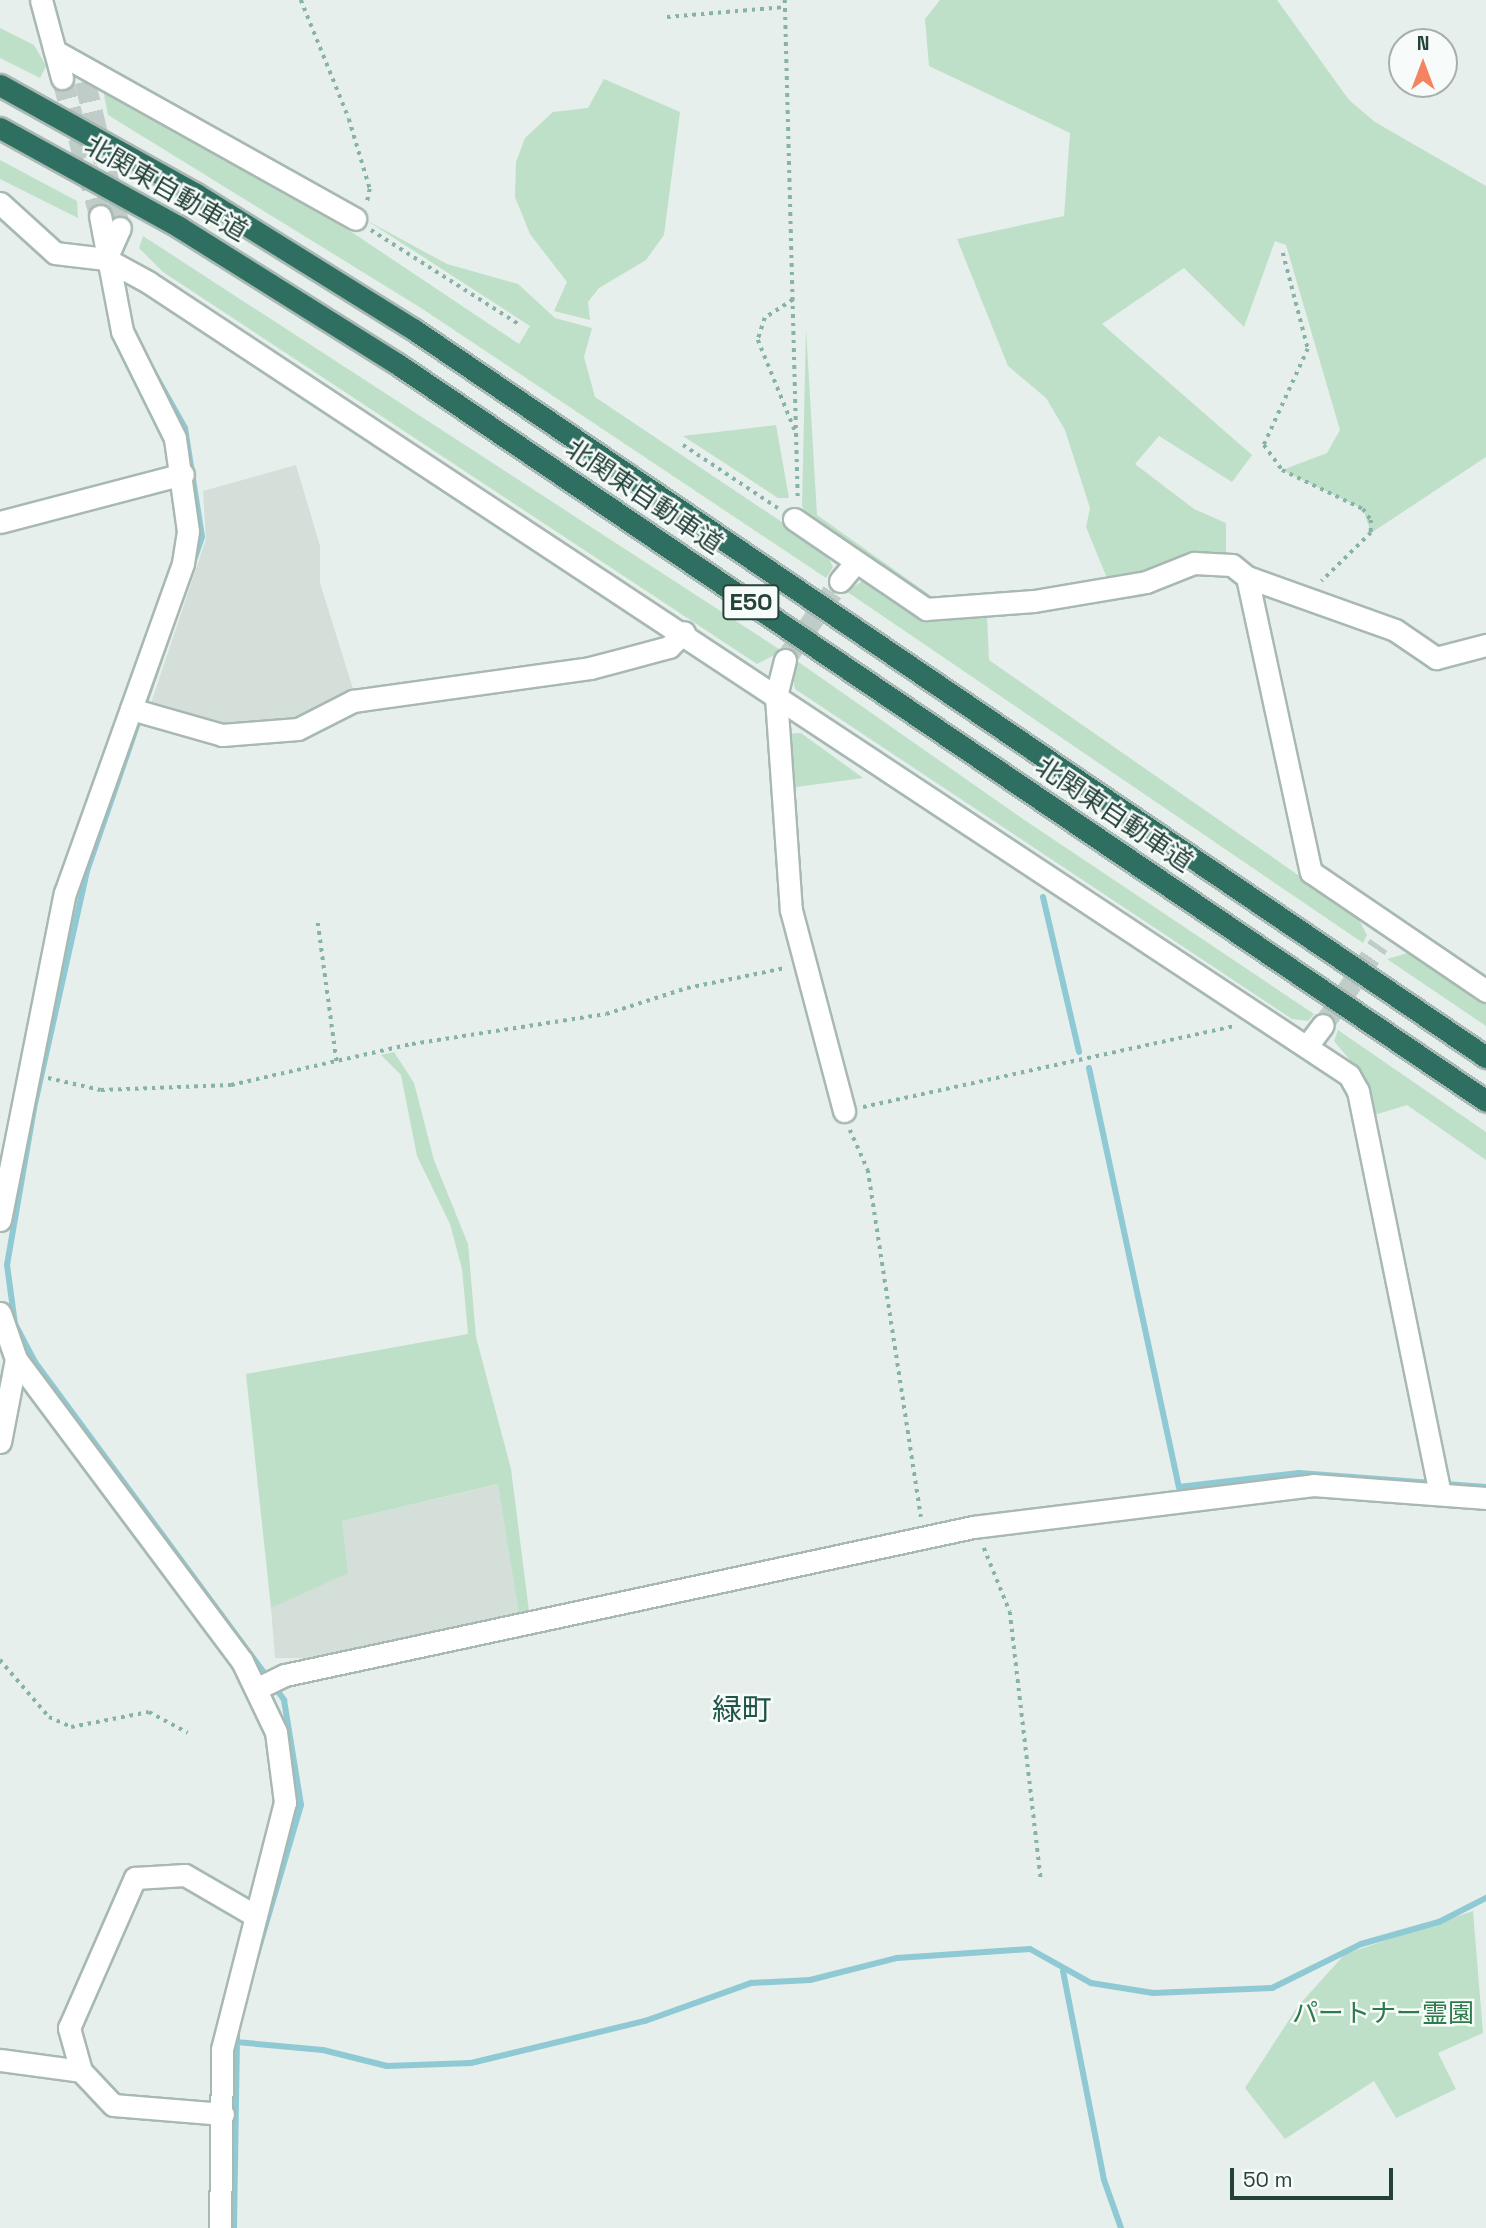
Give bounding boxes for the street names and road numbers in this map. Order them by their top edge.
street label: 北関東自動車道 [79,130,253,248]
street label: 北関東自動車道 [560,433,728,561]
road number: E50 [721,582,781,622]
street label: 北関東自動車道 [1030,751,1198,879]

